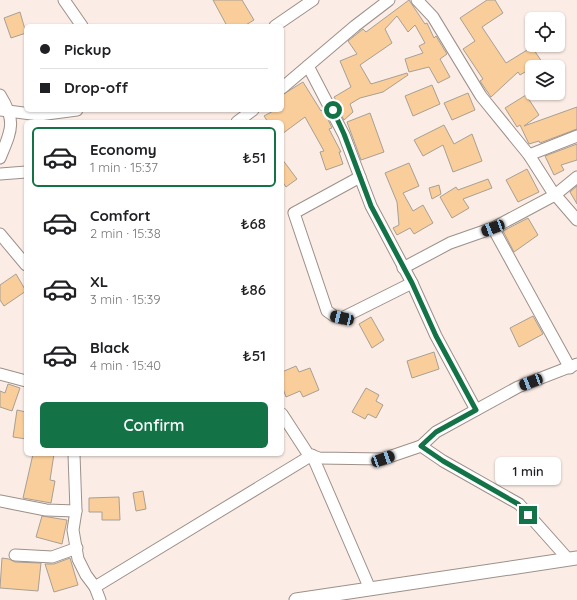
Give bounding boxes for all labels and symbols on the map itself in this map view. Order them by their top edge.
route start [324,101,342,119]
car [480,218,506,238]
car [329,309,355,327]
car [518,372,544,392]
car [370,449,396,469]
callout: 1 min [495,457,561,485]
route end [519,506,537,524]

